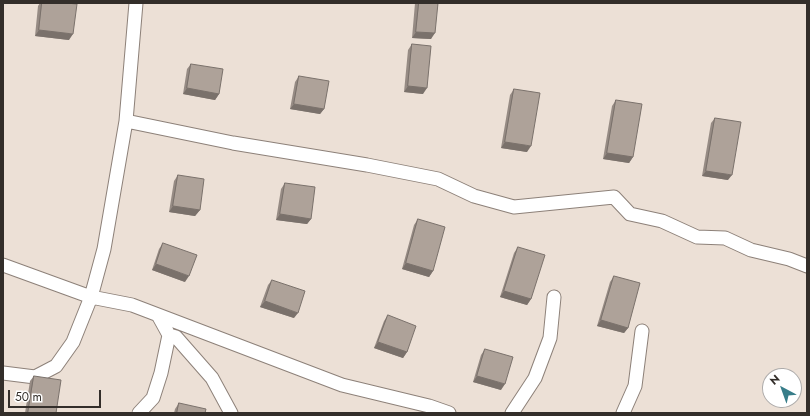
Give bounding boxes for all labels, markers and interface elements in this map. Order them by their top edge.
north arrow [762,368,802,408]
text: N [766,371,783,389]
scale bar [10,382,103,408]
text: 50 m [15,388,42,406]

